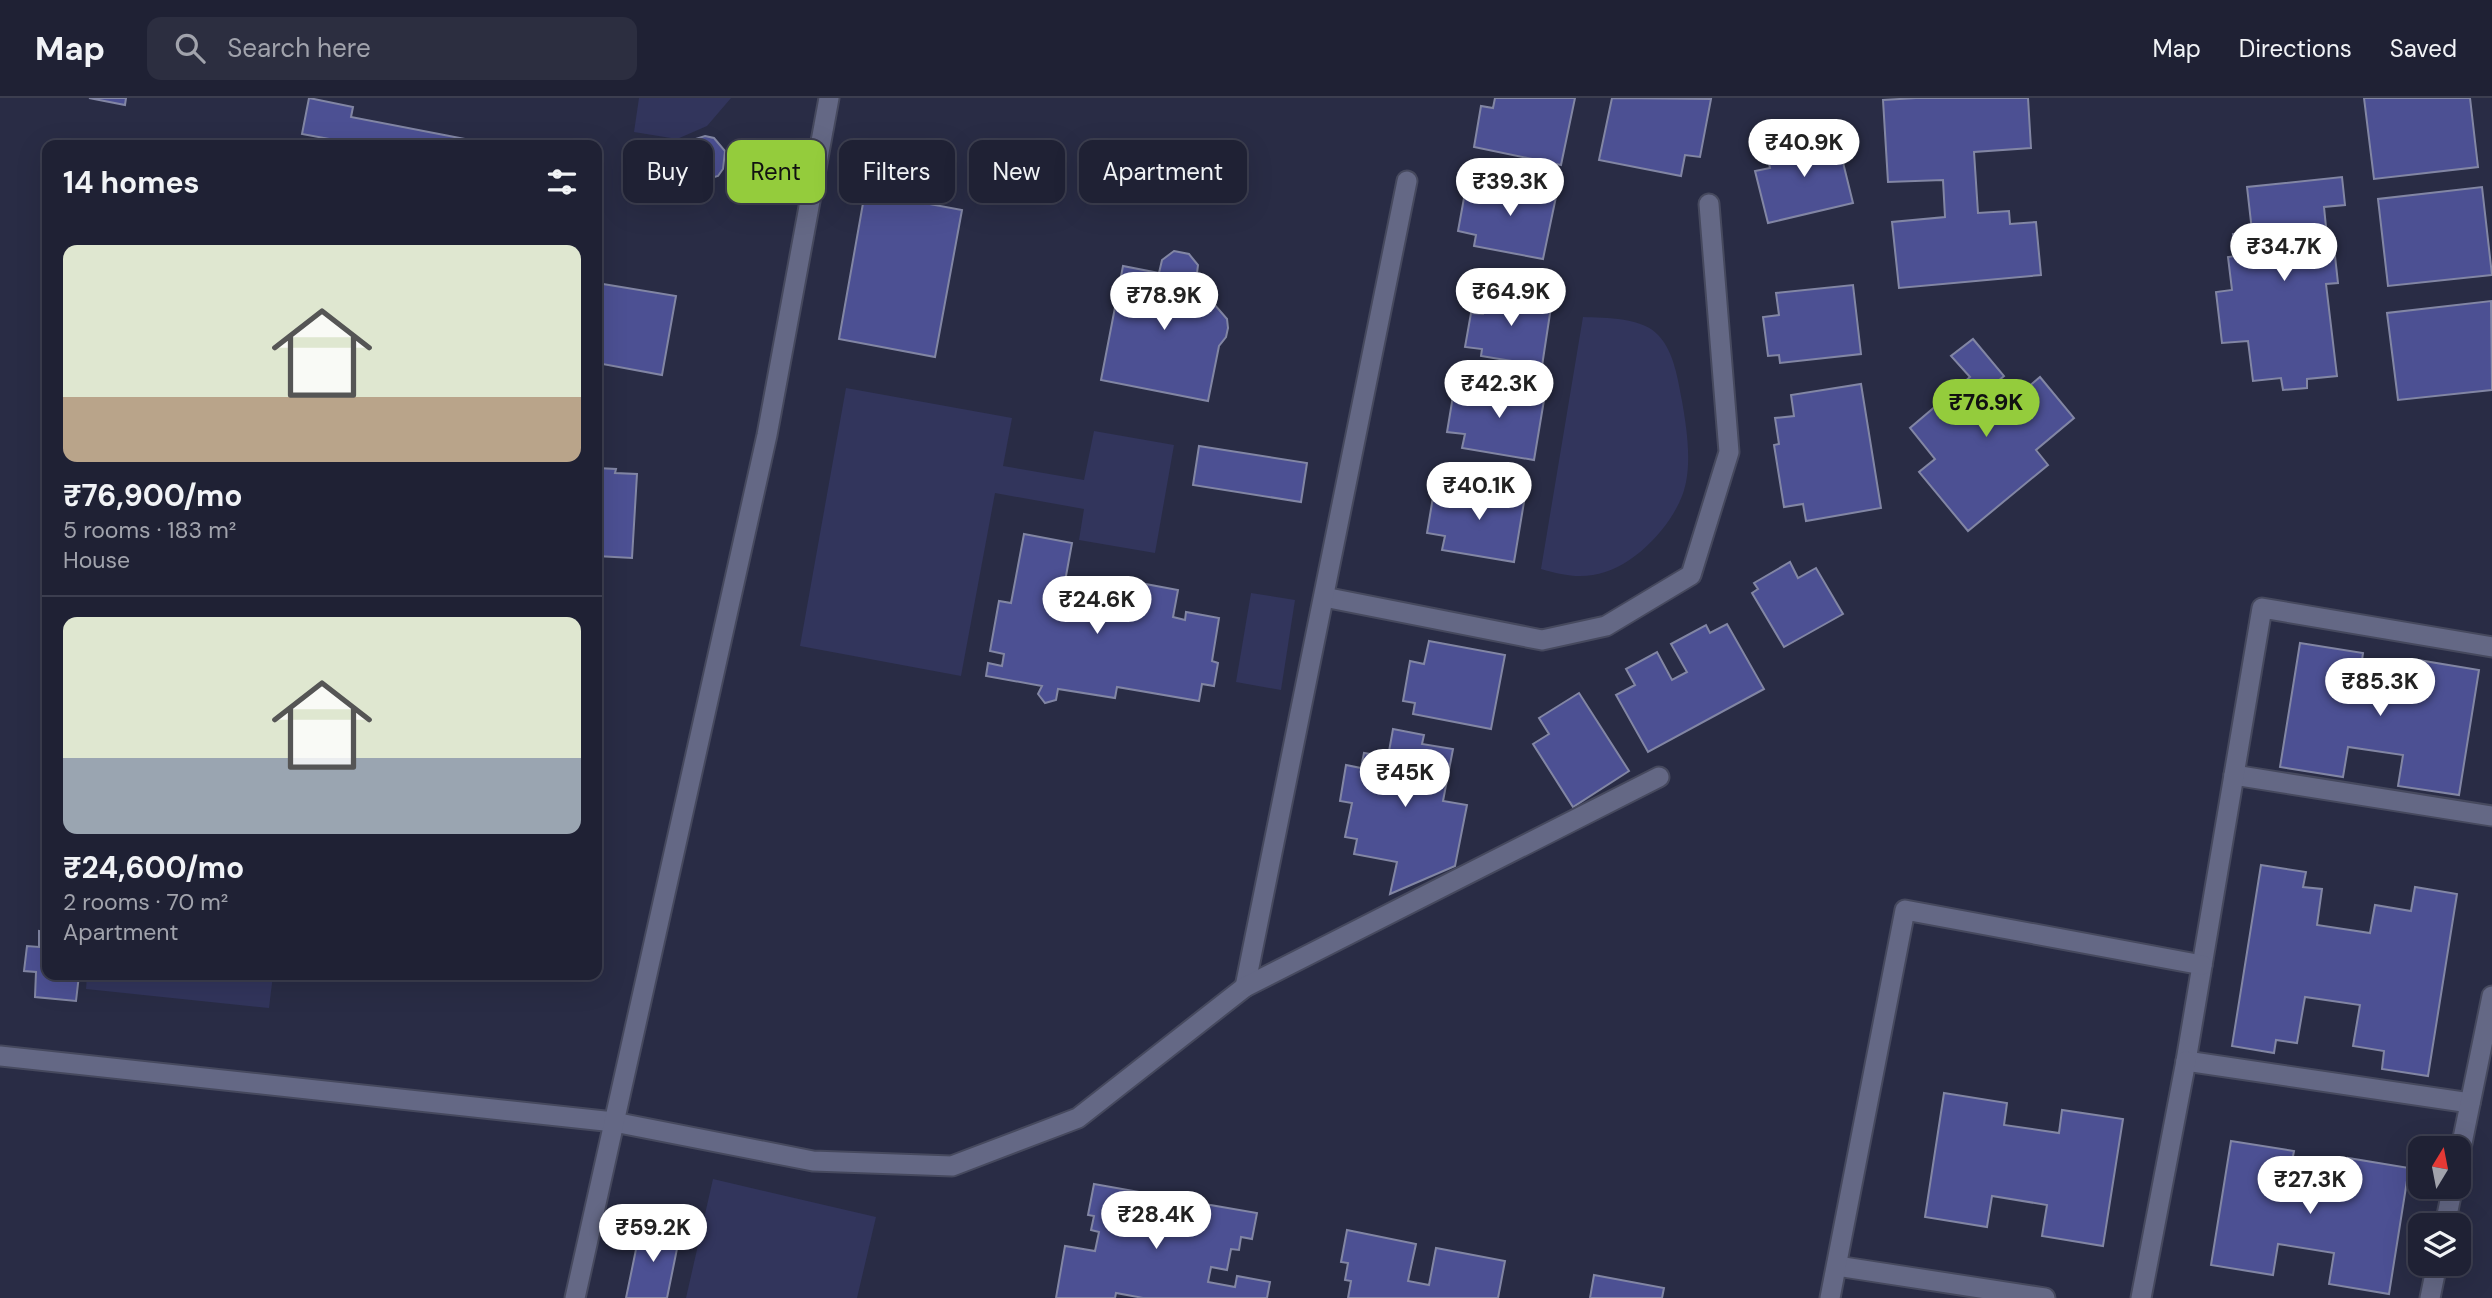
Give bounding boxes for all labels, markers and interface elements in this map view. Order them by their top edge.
search box [147,17,637,80]
text: Map [35,27,105,70]
icon: search [171,29,209,67]
text: Search here [227,31,371,65]
text: Map [2153,33,2201,64]
text: Directions [2239,33,2352,64]
text: Saved [2390,33,2457,64]
pin: ₹40.9K [1747,120,1861,179]
text: ₹40.9K [1764,127,1844,157]
chip: Buy [623,140,713,203]
chip: Rent [727,140,825,203]
chip: Filters [839,140,955,203]
chip: New [969,140,1065,203]
chip: Apartment [1079,140,1247,203]
pin: ₹39.3K [1453,158,1567,218]
text: 14 homes [63,163,200,202]
icon: filters [543,163,581,201]
text: ₹39.3K [1472,166,1548,196]
pin: ₹34.7K [2227,223,2341,283]
text: ₹34.7K [2246,231,2322,261]
pin: ₹64.9K [1454,268,1568,328]
pin: ₹78.9K [1107,272,1221,332]
text: ₹64.9K [1472,276,1550,306]
text: ₹78.9K [1126,280,1202,310]
icon: home [259,290,385,416]
pin: ₹42.3K [1442,360,1556,420]
text: ₹42.3K [1460,368,1538,398]
pin: ₹76.9K [1929,380,2043,439]
text: ₹76.9K [1949,387,2023,417]
pin: ₹40.1K [1422,462,1536,522]
text: ₹40.1K [1443,470,1515,500]
text: ₹76,900/mo [63,476,243,515]
text: 5 rooms · 183 m² [63,515,236,545]
text: House [63,545,130,575]
pin: ₹24.6K [1040,576,1154,636]
text: ₹24.6K [1059,584,1135,614]
pin: ₹85.3K [2323,658,2437,718]
icon: home [259,662,385,788]
text: ₹85.3K [2341,666,2419,696]
pin: ₹45K [1364,750,1446,809]
text: ₹45K [1376,757,1434,787]
text: ₹24,600/mo [63,848,244,887]
text: 2 rooms · 70 m² [63,887,228,917]
text: Apartment [63,917,178,947]
north arrow [2408,1136,2471,1199]
map controls [2408,1136,2471,1276]
pin: ₹27.3K [2253,1156,2367,1216]
text: ₹27.3K [2274,1164,2346,1194]
pin: ₹28.4K [1099,1192,1213,1251]
text: ₹28.4K [1117,1199,1195,1229]
pin: ₹59.2K [596,1204,710,1264]
text: ₹59.2K [615,1212,691,1242]
button: layers [2408,1213,2471,1276]

